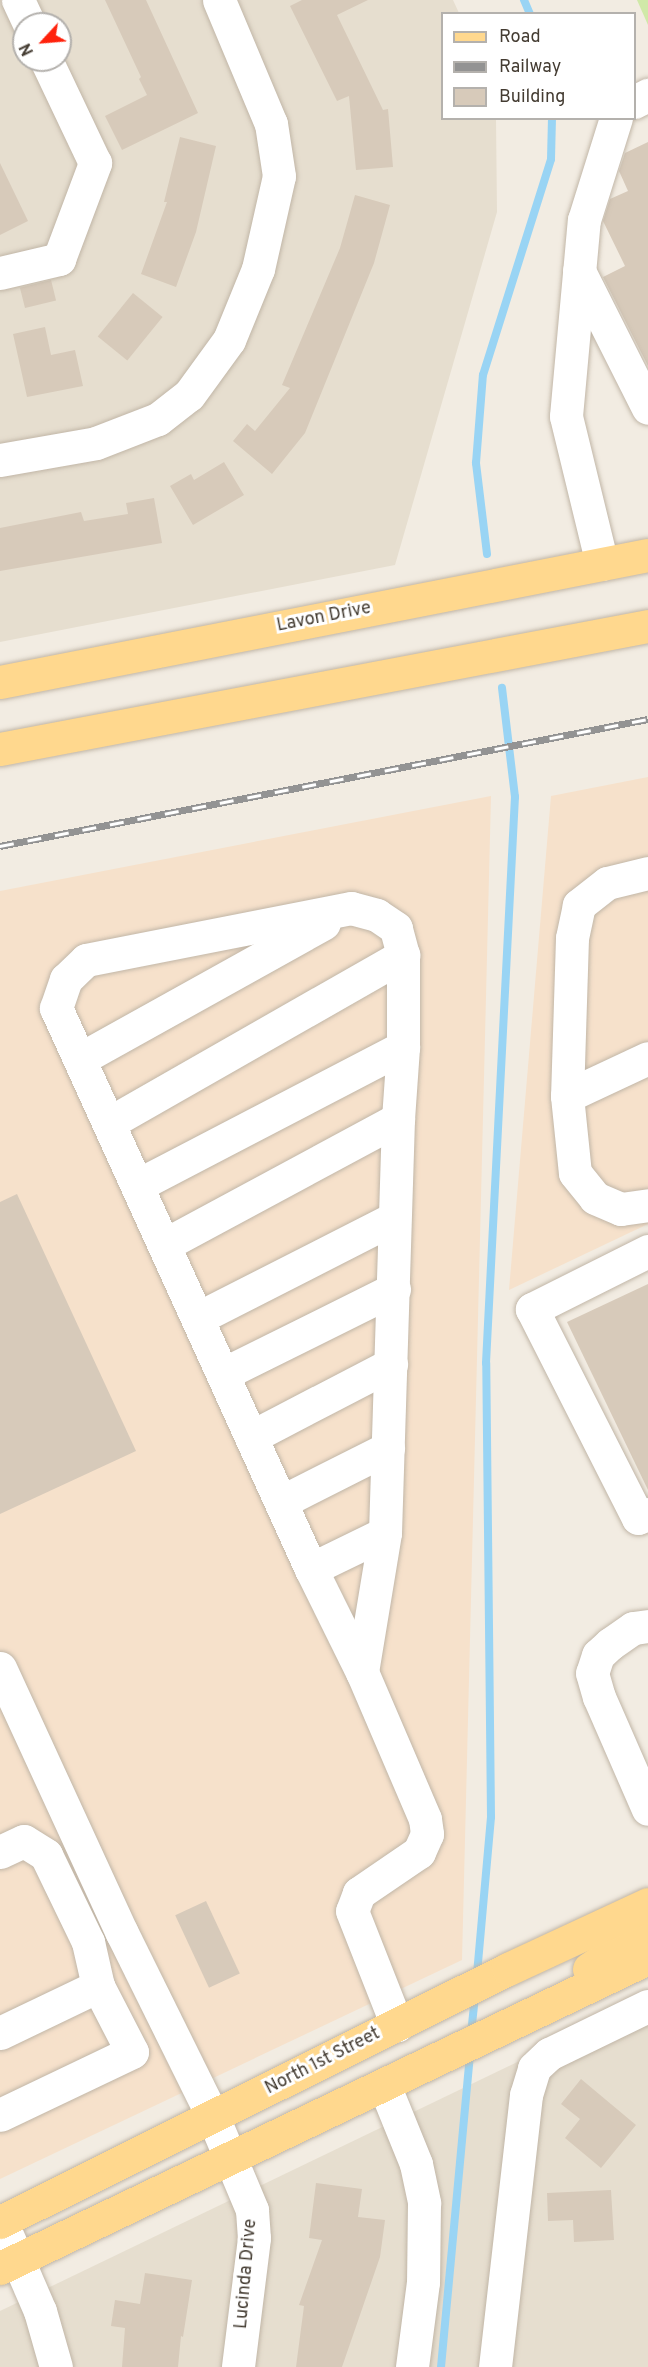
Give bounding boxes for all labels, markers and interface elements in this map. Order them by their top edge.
north arrow [12,12,72,72]
legend [441,12,636,120]
text: Road [499,26,541,49]
text: N [16,39,39,59]
text: Railway [499,56,561,79]
text: Building [499,86,565,109]
street label: Lavon Drive [275,598,373,638]
street label: North 1st Street [262,2024,384,2100]
street label: Lucinda Drive [231,2218,263,2330]

